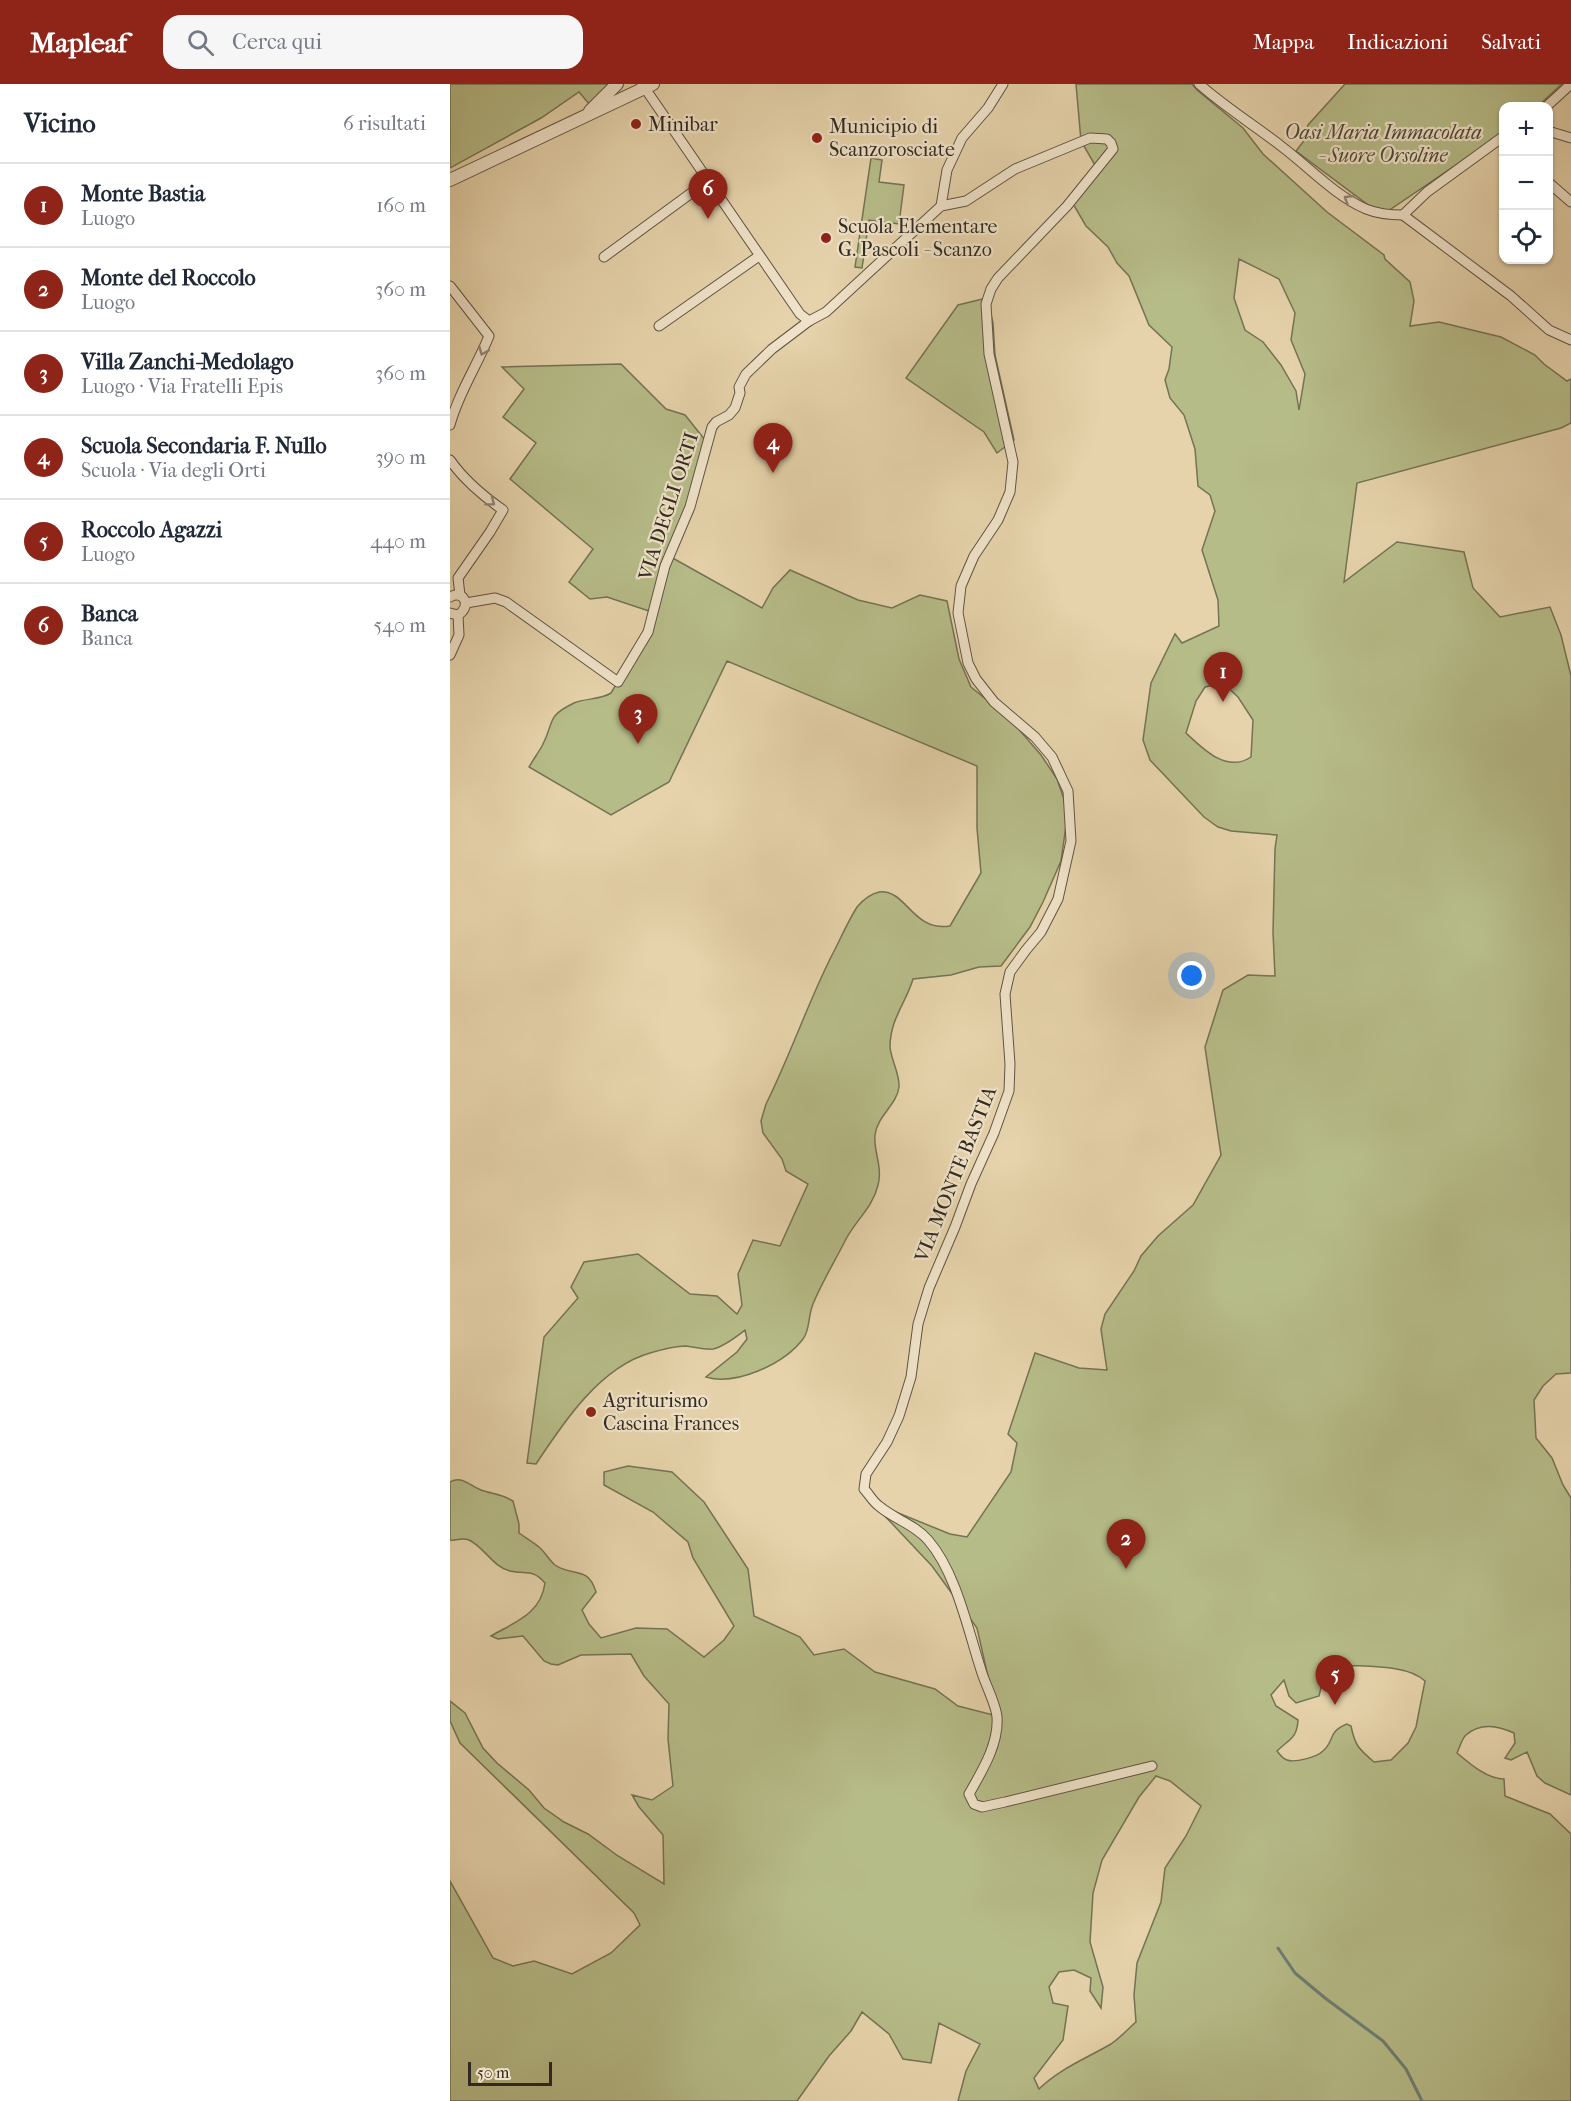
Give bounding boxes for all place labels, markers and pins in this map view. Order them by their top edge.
place label: Minibar [648,113,718,136]
place label: Municipio di Scanzorosciate [829,115,955,161]
marker: Minibar [629,117,643,131]
marker: Municipio di Scanzorosciate [810,131,824,145]
pin: 6 [688,170,728,219]
place label: Scuola Elementare G. Pascoli - Scanzo [838,215,998,261]
marker: Scuola Elementare G. Pascoli - Scanzo [819,231,833,245]
pin: 4 [754,424,792,473]
pin: 1 [1204,652,1242,702]
pin: 3 [618,694,657,744]
place label: Agriturismo Cascina Frances [602,1389,739,1435]
marker: Agriturismo Cascina Frances [584,1405,598,1419]
pin: 2 [1106,1520,1146,1569]
pin: 5 [1316,1656,1354,1705]

